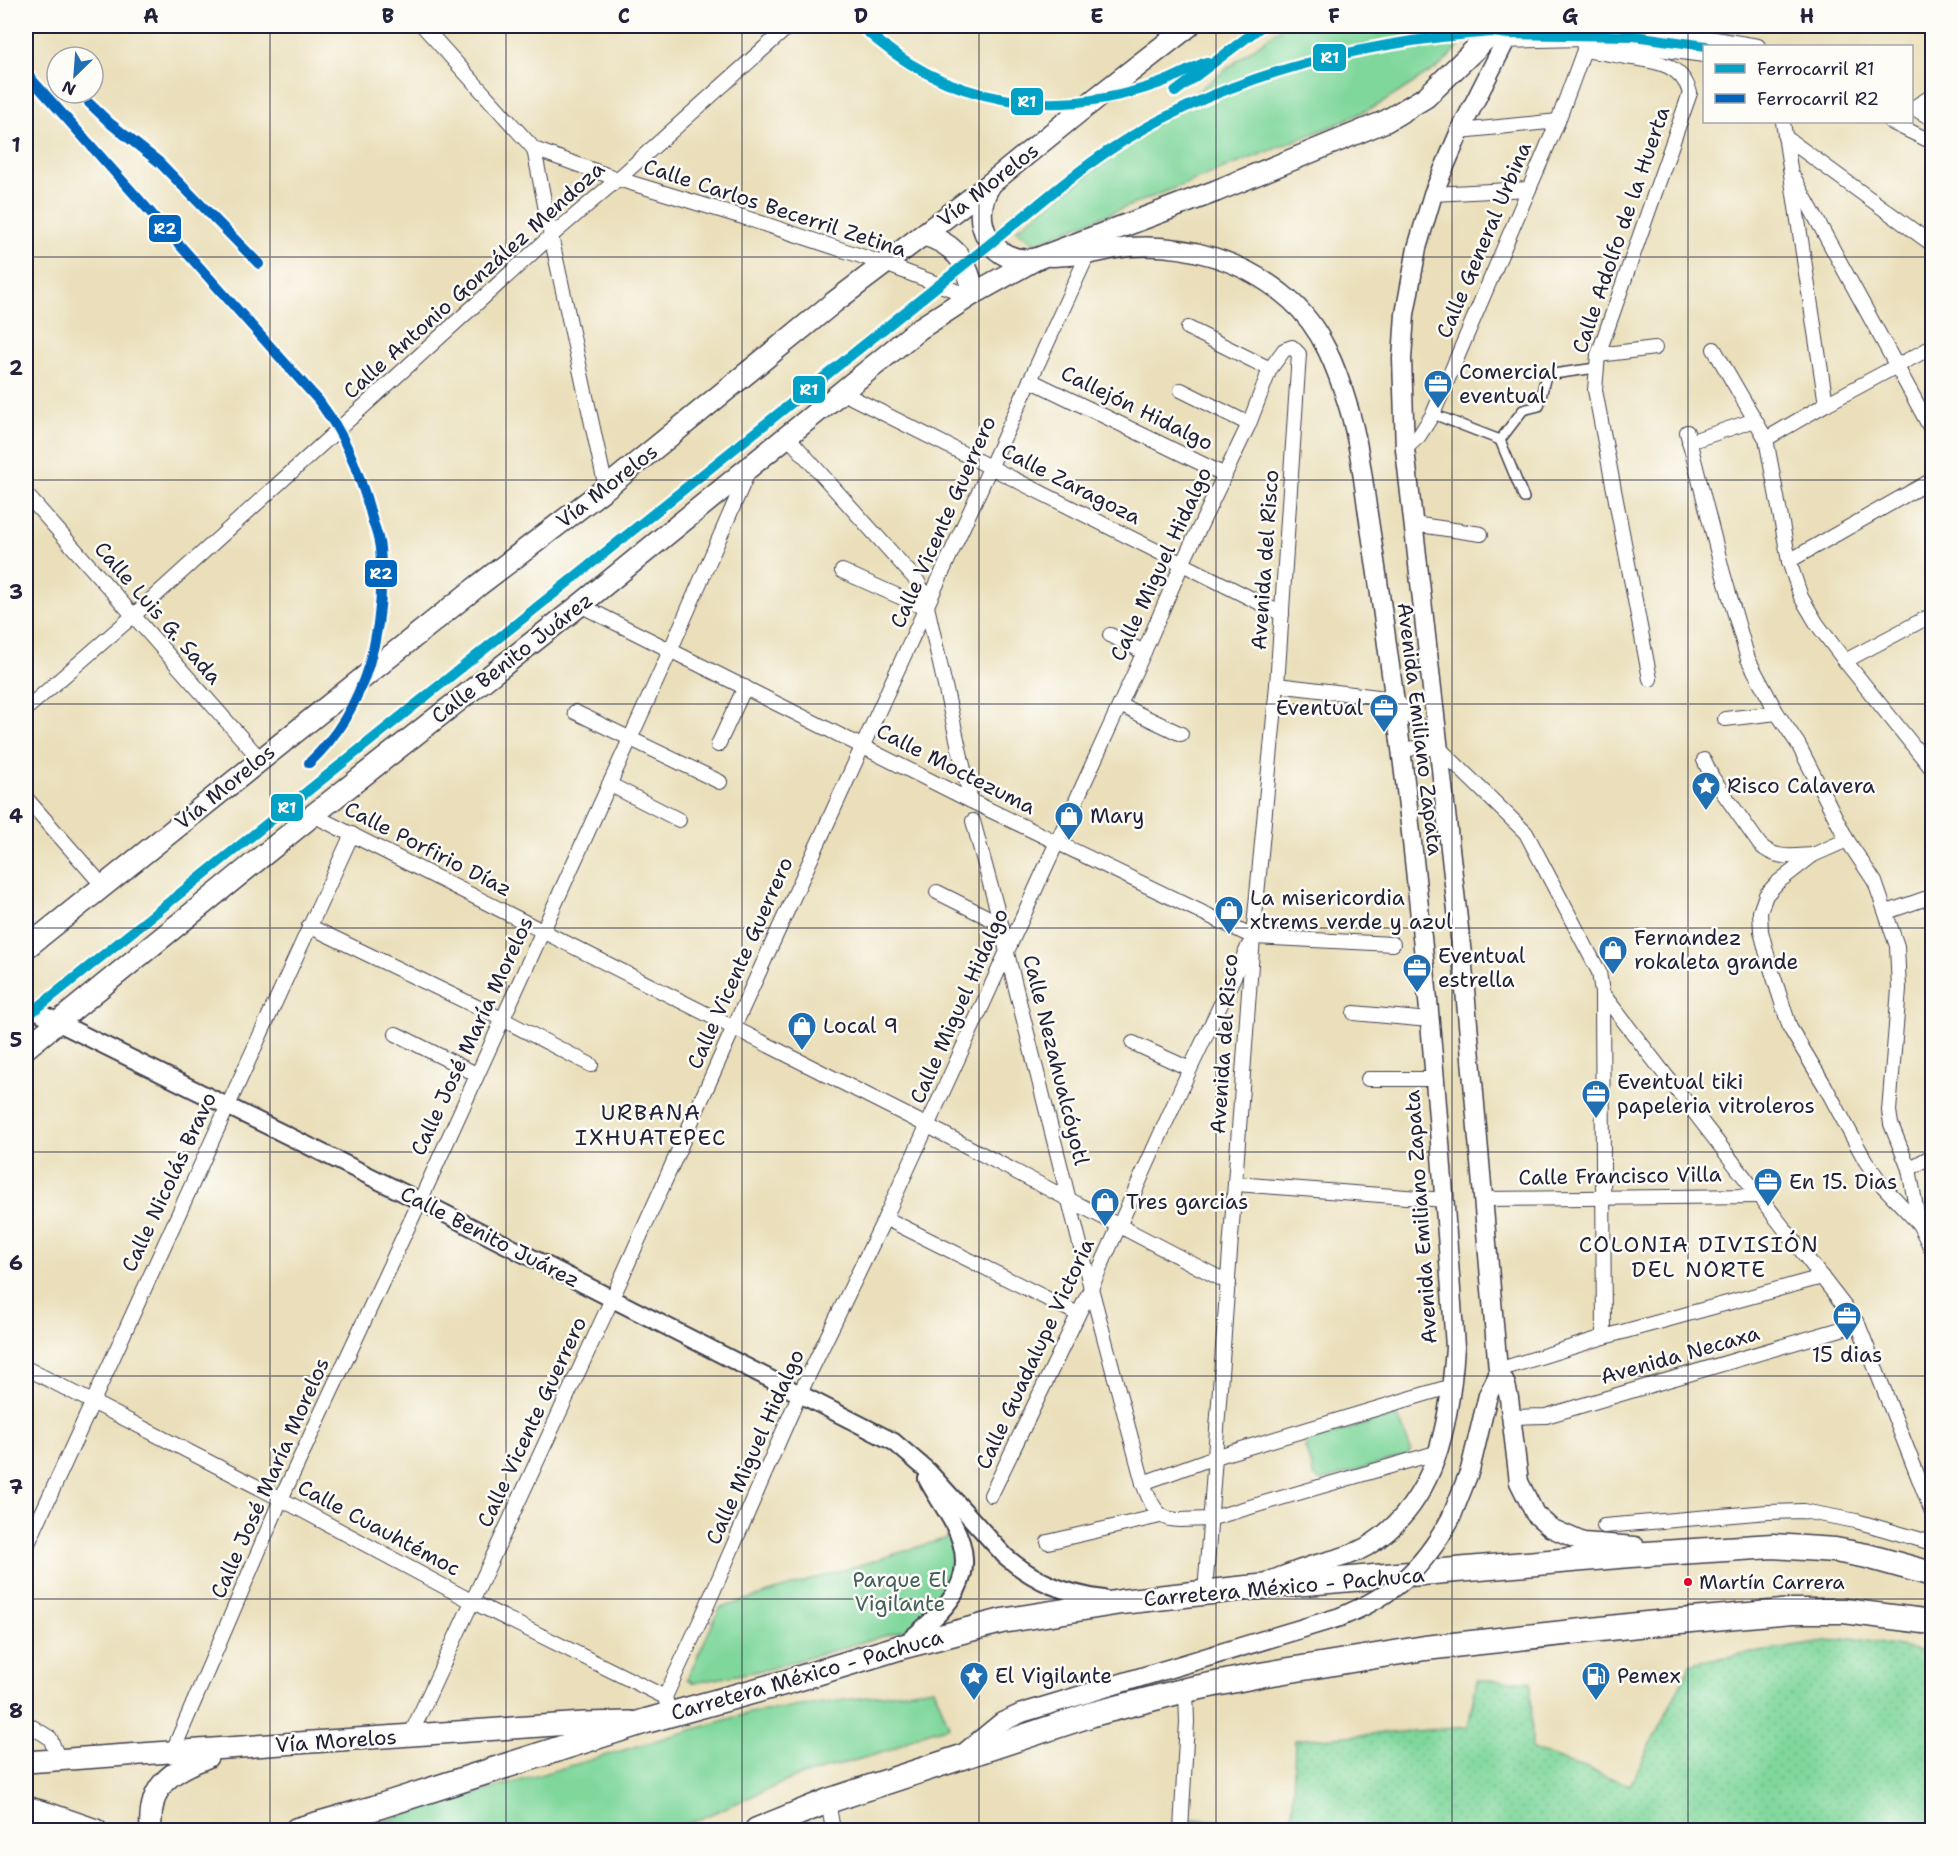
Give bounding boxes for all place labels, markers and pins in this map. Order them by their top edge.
place label: Comercial eventual [1459,358,1558,410]
office icon: Comercial eventual [1422,368,1454,410]
office icon: Eventual [1368,692,1400,734]
place label: Eventual [1276,694,1364,722]
place icon: Risco Calavera [1690,770,1722,812]
place label: Risco Calavera [1727,772,1875,800]
shop icon: Mary [1053,800,1085,842]
place label: Mary [1090,802,1144,830]
place label: La misericordia xtrems verde y azul [1250,884,1453,936]
shop icon: La misericordia xtrems verde y azul [1213,894,1245,936]
place label: Fernandez rokaleta grande [1634,924,1799,976]
shop icon: Fernandez rokaleta grande [1597,934,1629,976]
place label: Eventual estrella [1438,942,1526,994]
office icon: Eventual estrella [1401,952,1433,994]
shop icon: Local 9 [786,1010,818,1052]
place label: Local 9 [823,1012,898,1040]
place label: Eventual tiki papeleria vitroleros [1617,1068,1815,1120]
office icon: Eventual tiki papeleria vitroleros [1580,1078,1612,1120]
office icon: En 15. Dias [1752,1166,1784,1208]
place label: En 15. Dias [1789,1168,1898,1196]
shop icon: Tres garcias [1089,1186,1121,1228]
place label: Tres garcias [1126,1188,1248,1216]
office icon: 15 dias [1831,1300,1863,1342]
place label: 15 dias [1812,1341,1882,1369]
place label: Martín Carrera [1699,1569,1845,1595]
marker: Martín Carrera [1682,1576,1694,1588]
place icon: El Vigilante [958,1660,990,1702]
fuel station icon: Pemex [1580,1660,1612,1702]
place label: El Vigilante [995,1662,1112,1690]
place label: Pemex [1617,1662,1681,1690]

